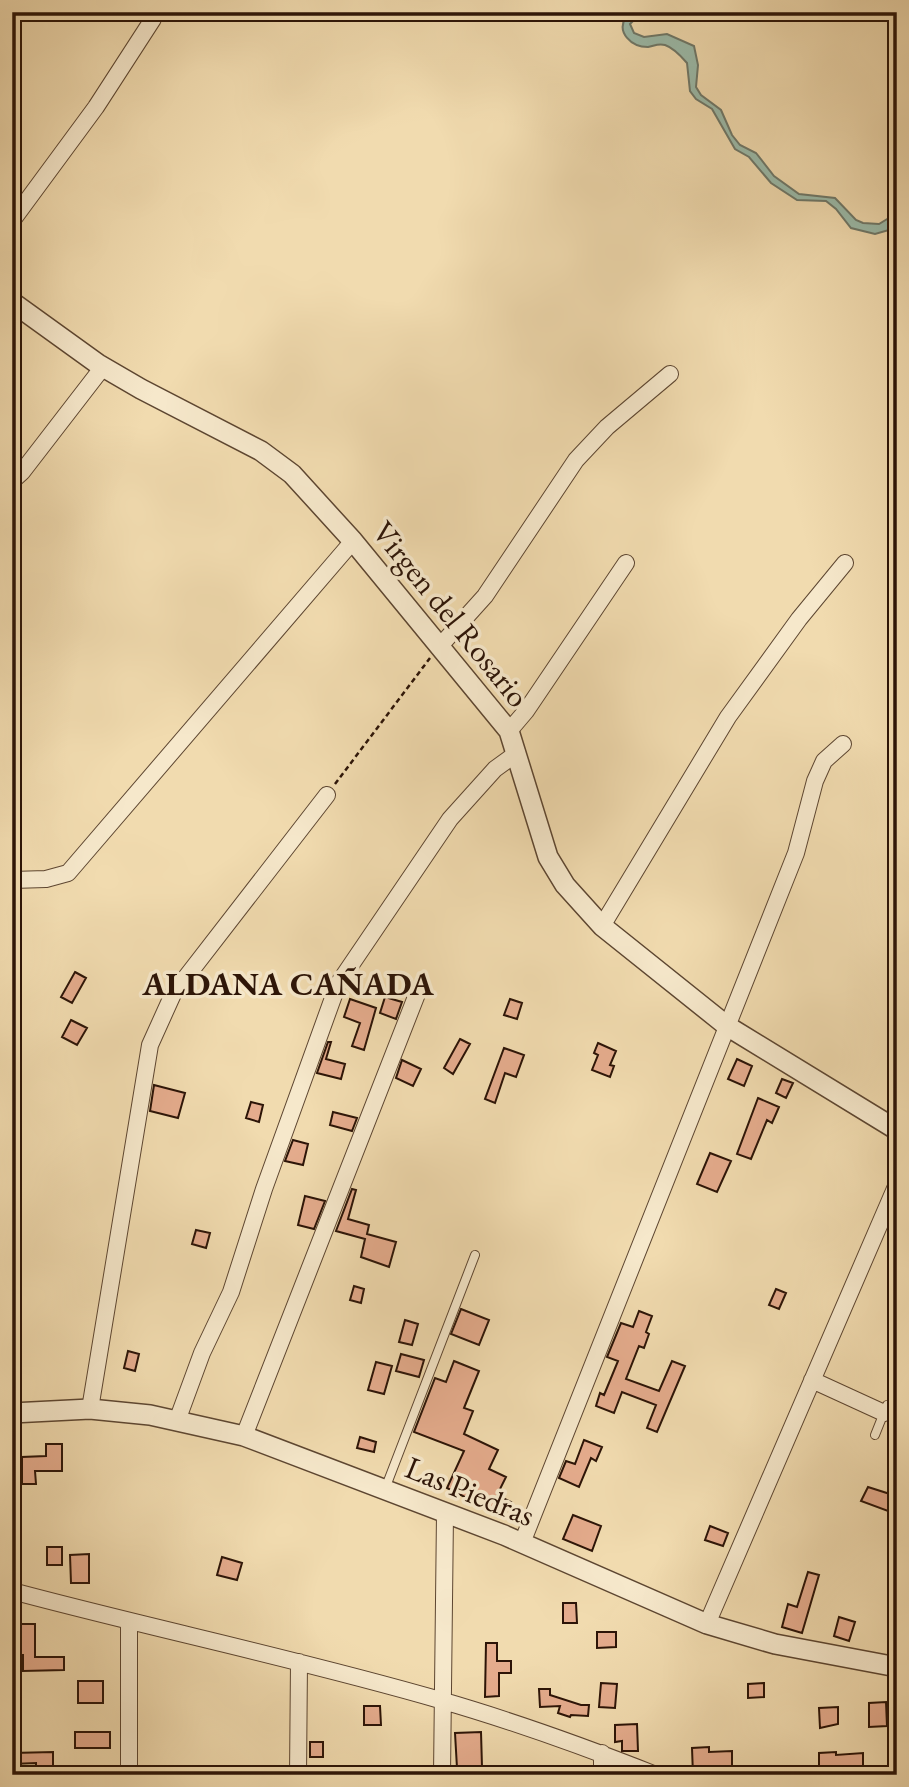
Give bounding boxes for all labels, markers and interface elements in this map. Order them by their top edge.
street label: Virgen del Rosario [363,512,539,716]
district label: ALDANA CAÑADA [141,962,434,1005]
street label: Las Piedras [399,1446,541,1536]

